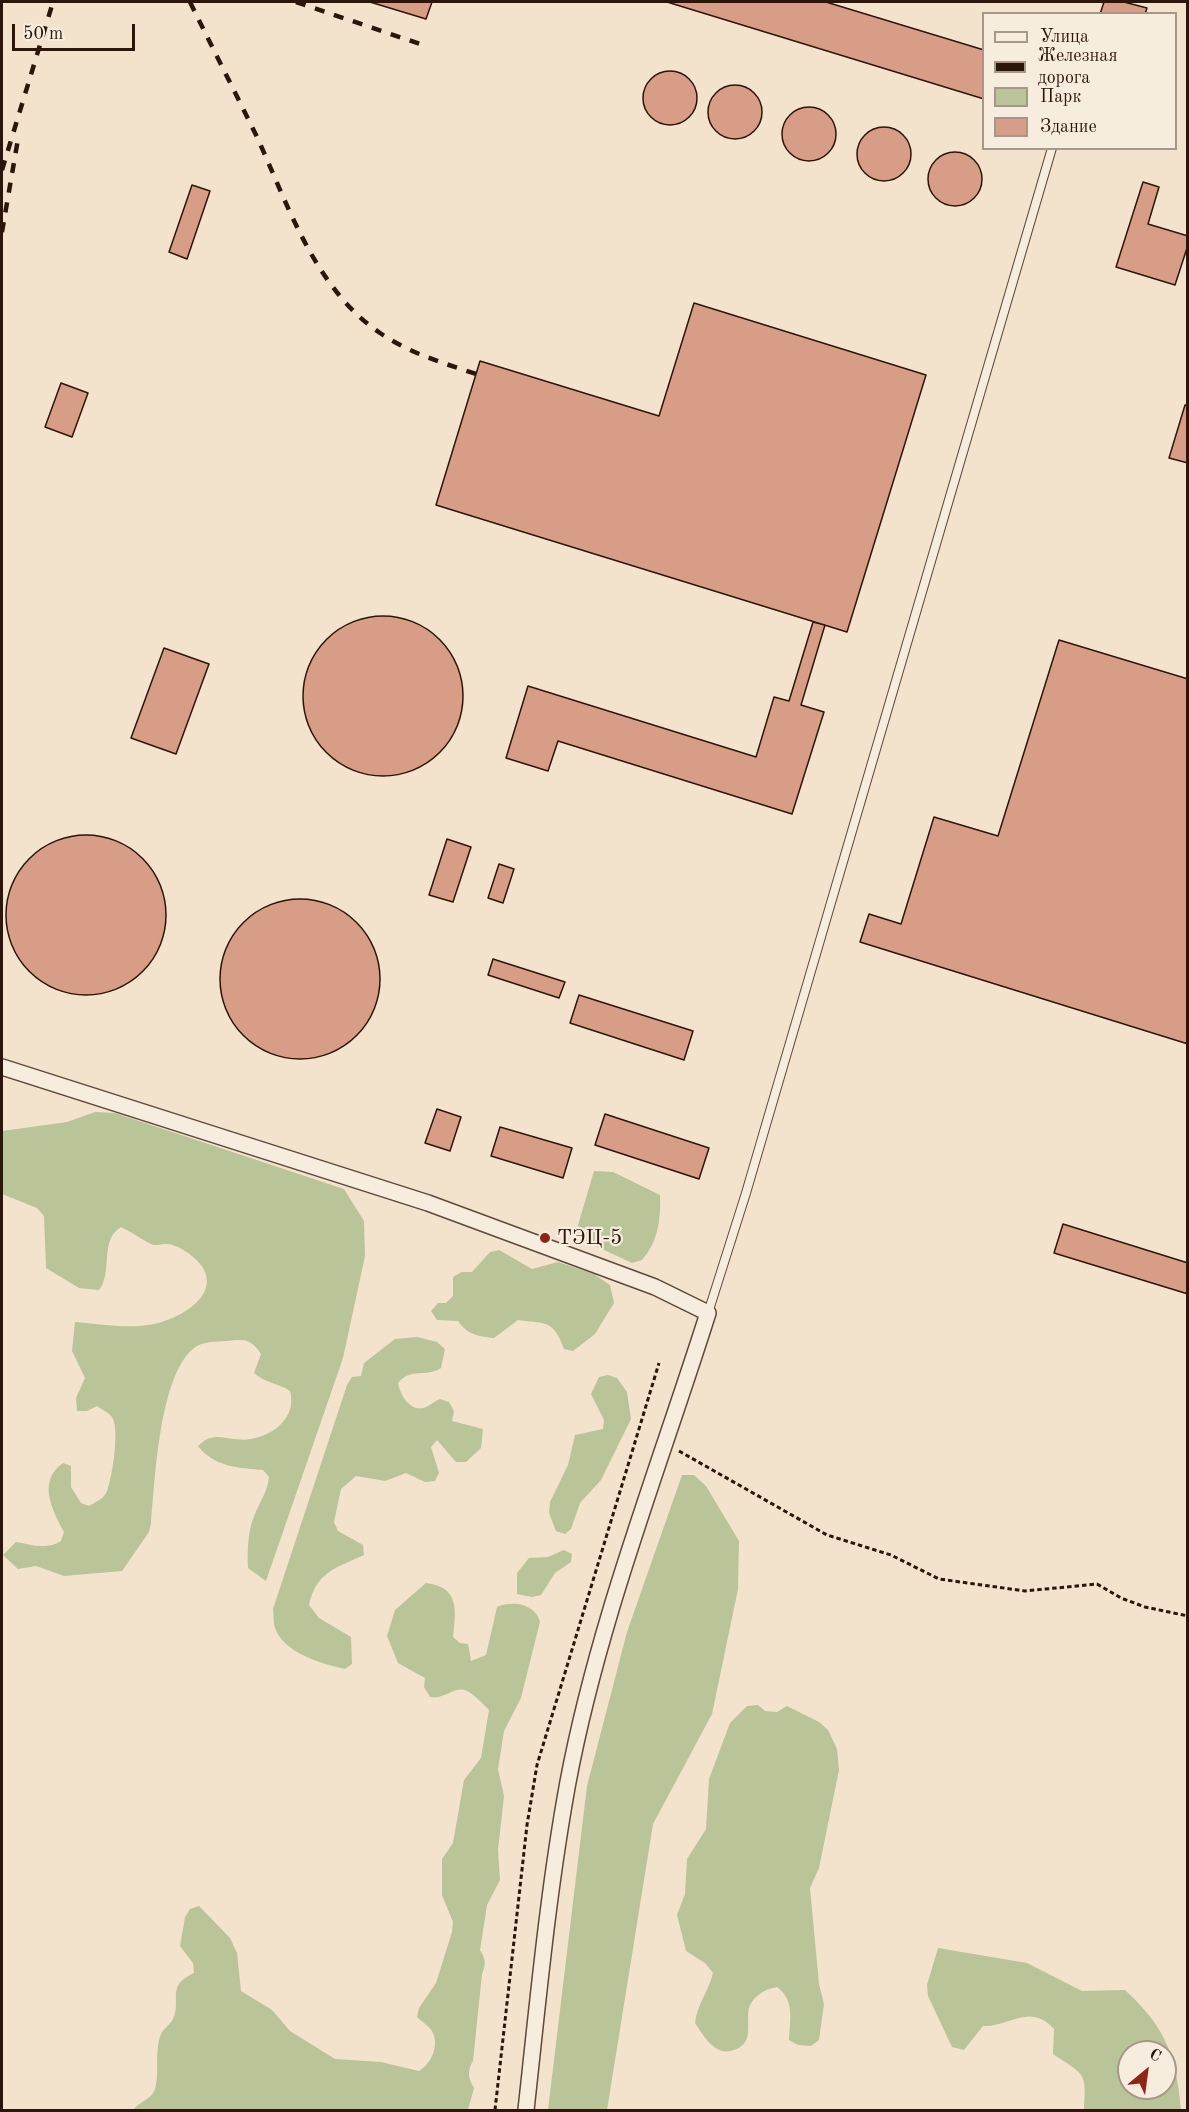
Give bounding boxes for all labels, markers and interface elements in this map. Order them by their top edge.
scale bar [15,12,138,50]
legend [982,12,1177,150]
text: 50 m [23,25,63,43]
text: Улица [1040,28,1089,46]
text: Железная дорога [1038,47,1118,87]
text: Парк [1040,88,1081,106]
text: Здание [1040,118,1097,136]
place label: ТЭЦ-5 [557,1225,622,1251]
marker: ТЭЦ-5 [538,1231,552,1245]
north arrow [1117,2040,1177,2100]
text: С [1146,2046,1163,2066]

